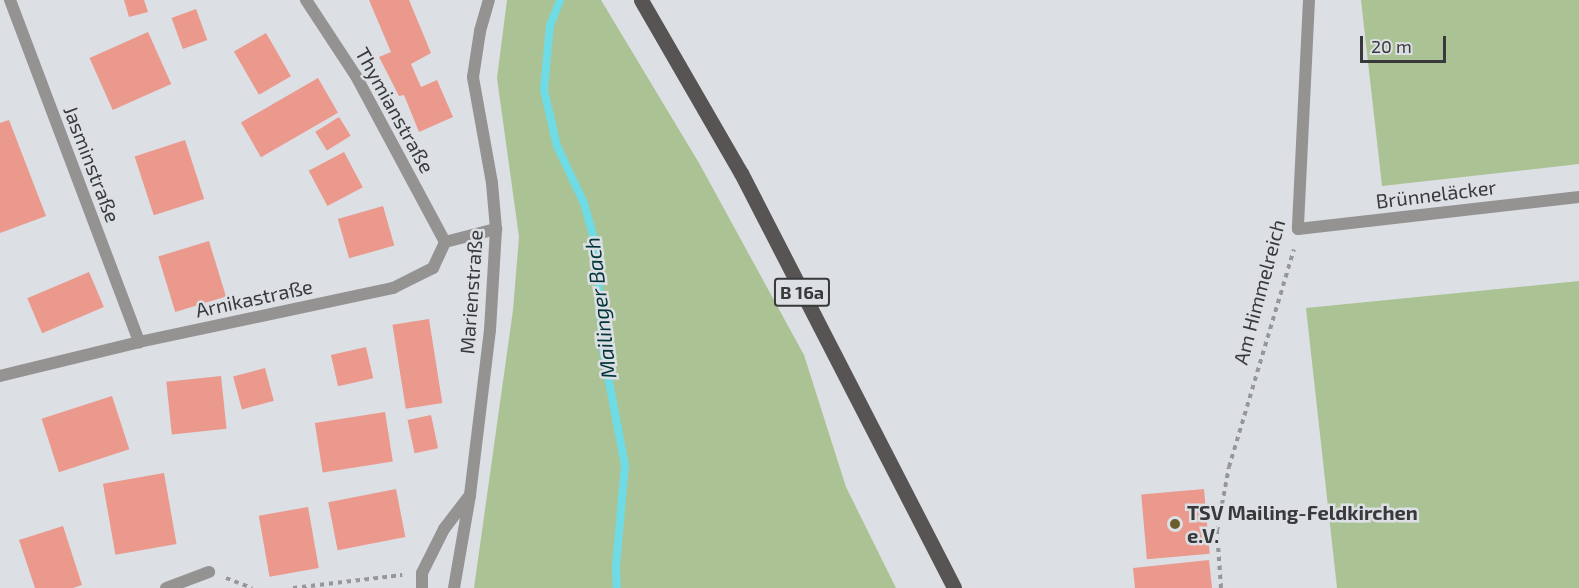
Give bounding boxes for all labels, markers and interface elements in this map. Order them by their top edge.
scale bar [1363,24,1448,62]
text: 20 m [1371,35,1412,57]
street label: Thymianstraße [351,43,439,177]
street label: Jasminstraße [59,102,125,226]
street label: Brünneläcker [1374,175,1498,213]
street label: Am Himmelreich [1228,217,1290,367]
street label: Marienstraße [455,229,487,355]
water label: Mailinger Bach [579,236,621,380]
street label: Arnikastraße [193,274,315,322]
road number: B 16a [774,277,830,307]
place label: TSV Mailing-Feldkirchen e.V. [1187,500,1418,547]
marker: TSV Mailing-Feldkirchen e.V. [1168,517,1182,531]

